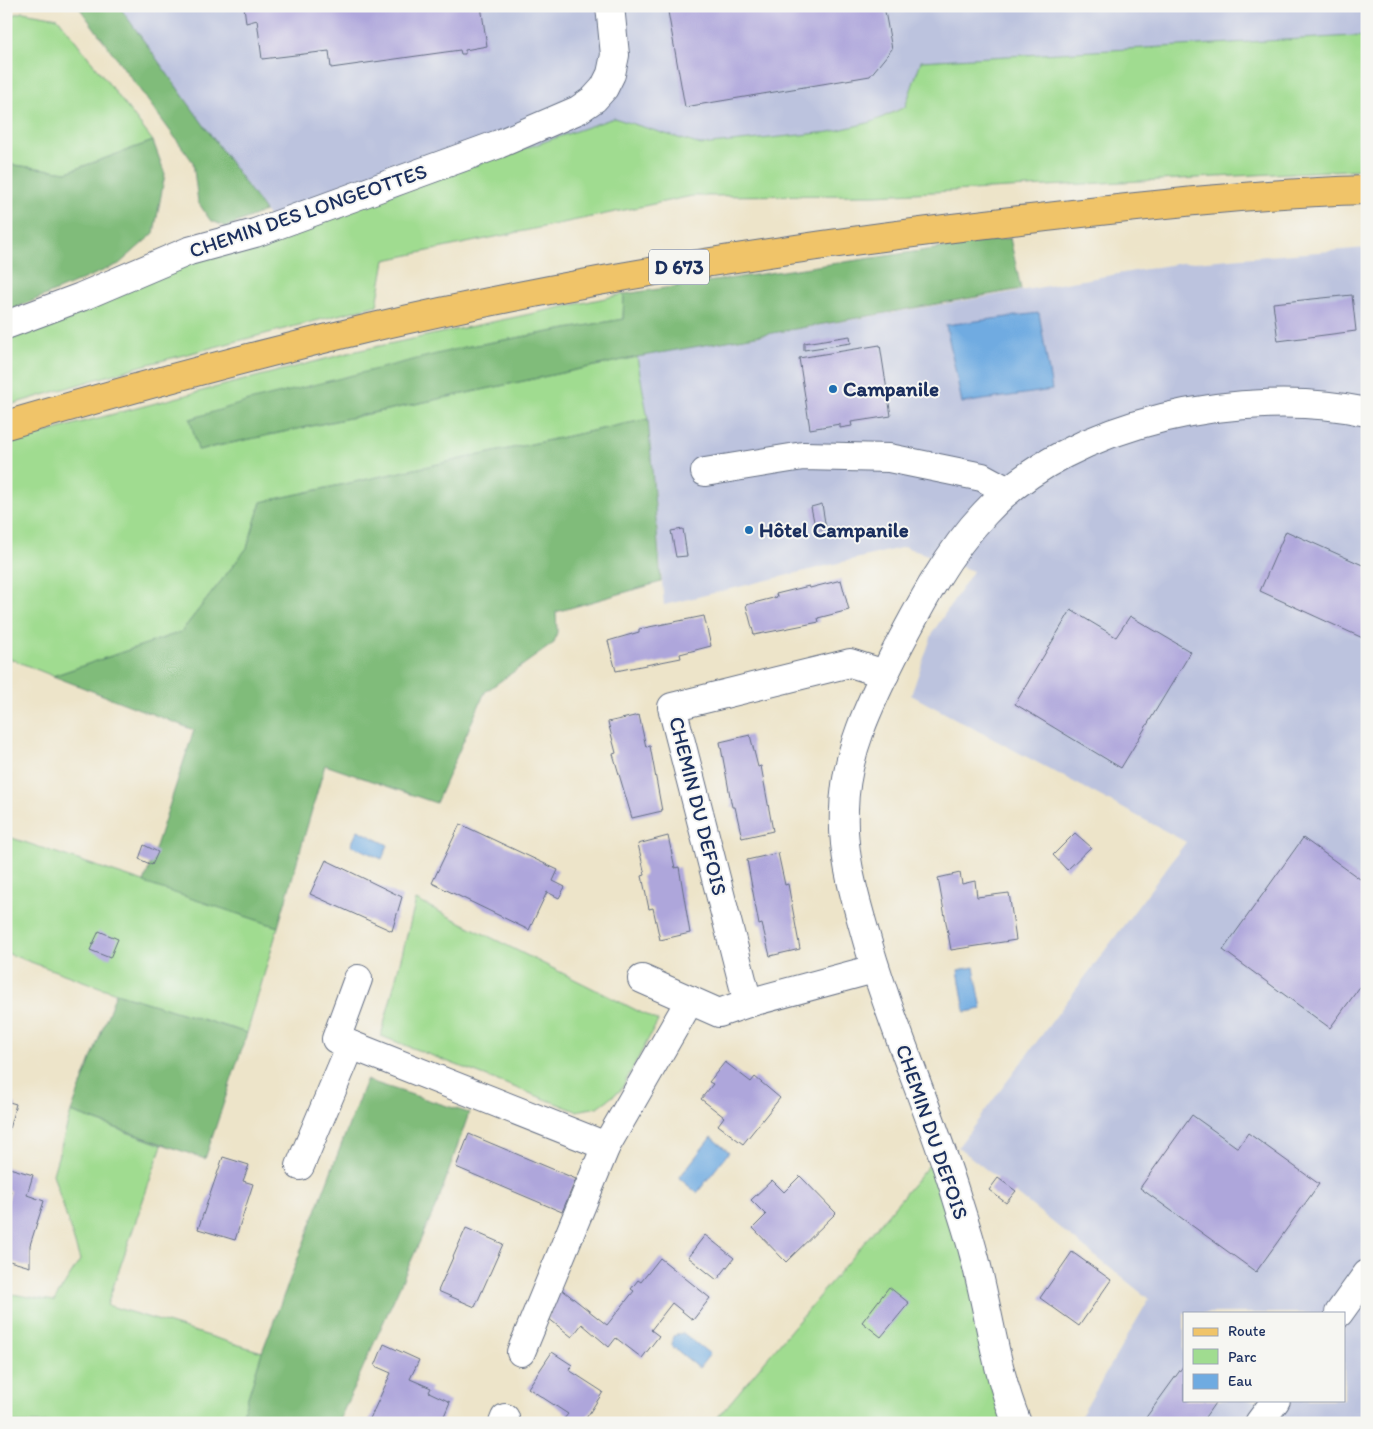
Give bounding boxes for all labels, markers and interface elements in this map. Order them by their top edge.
street label: CHEMIN DES LONGEOTTES [186,158,430,263]
road number: D 673 [649,250,709,284]
place label: Campanile [843,376,939,402]
marker: Campanile [827,383,839,395]
place label: Hôtel Campanile [759,517,909,543]
marker: Hôtel Campanile [743,524,755,536]
street label: CHEMIN DU DEFOIS [664,714,733,898]
street label: CHEMIN DU DEFOIS [891,1041,974,1223]
legend [1183,1312,1346,1402]
text: Route [1228,1322,1266,1340]
text: Parc [1228,1348,1257,1366]
text: Eau [1228,1372,1252,1390]

